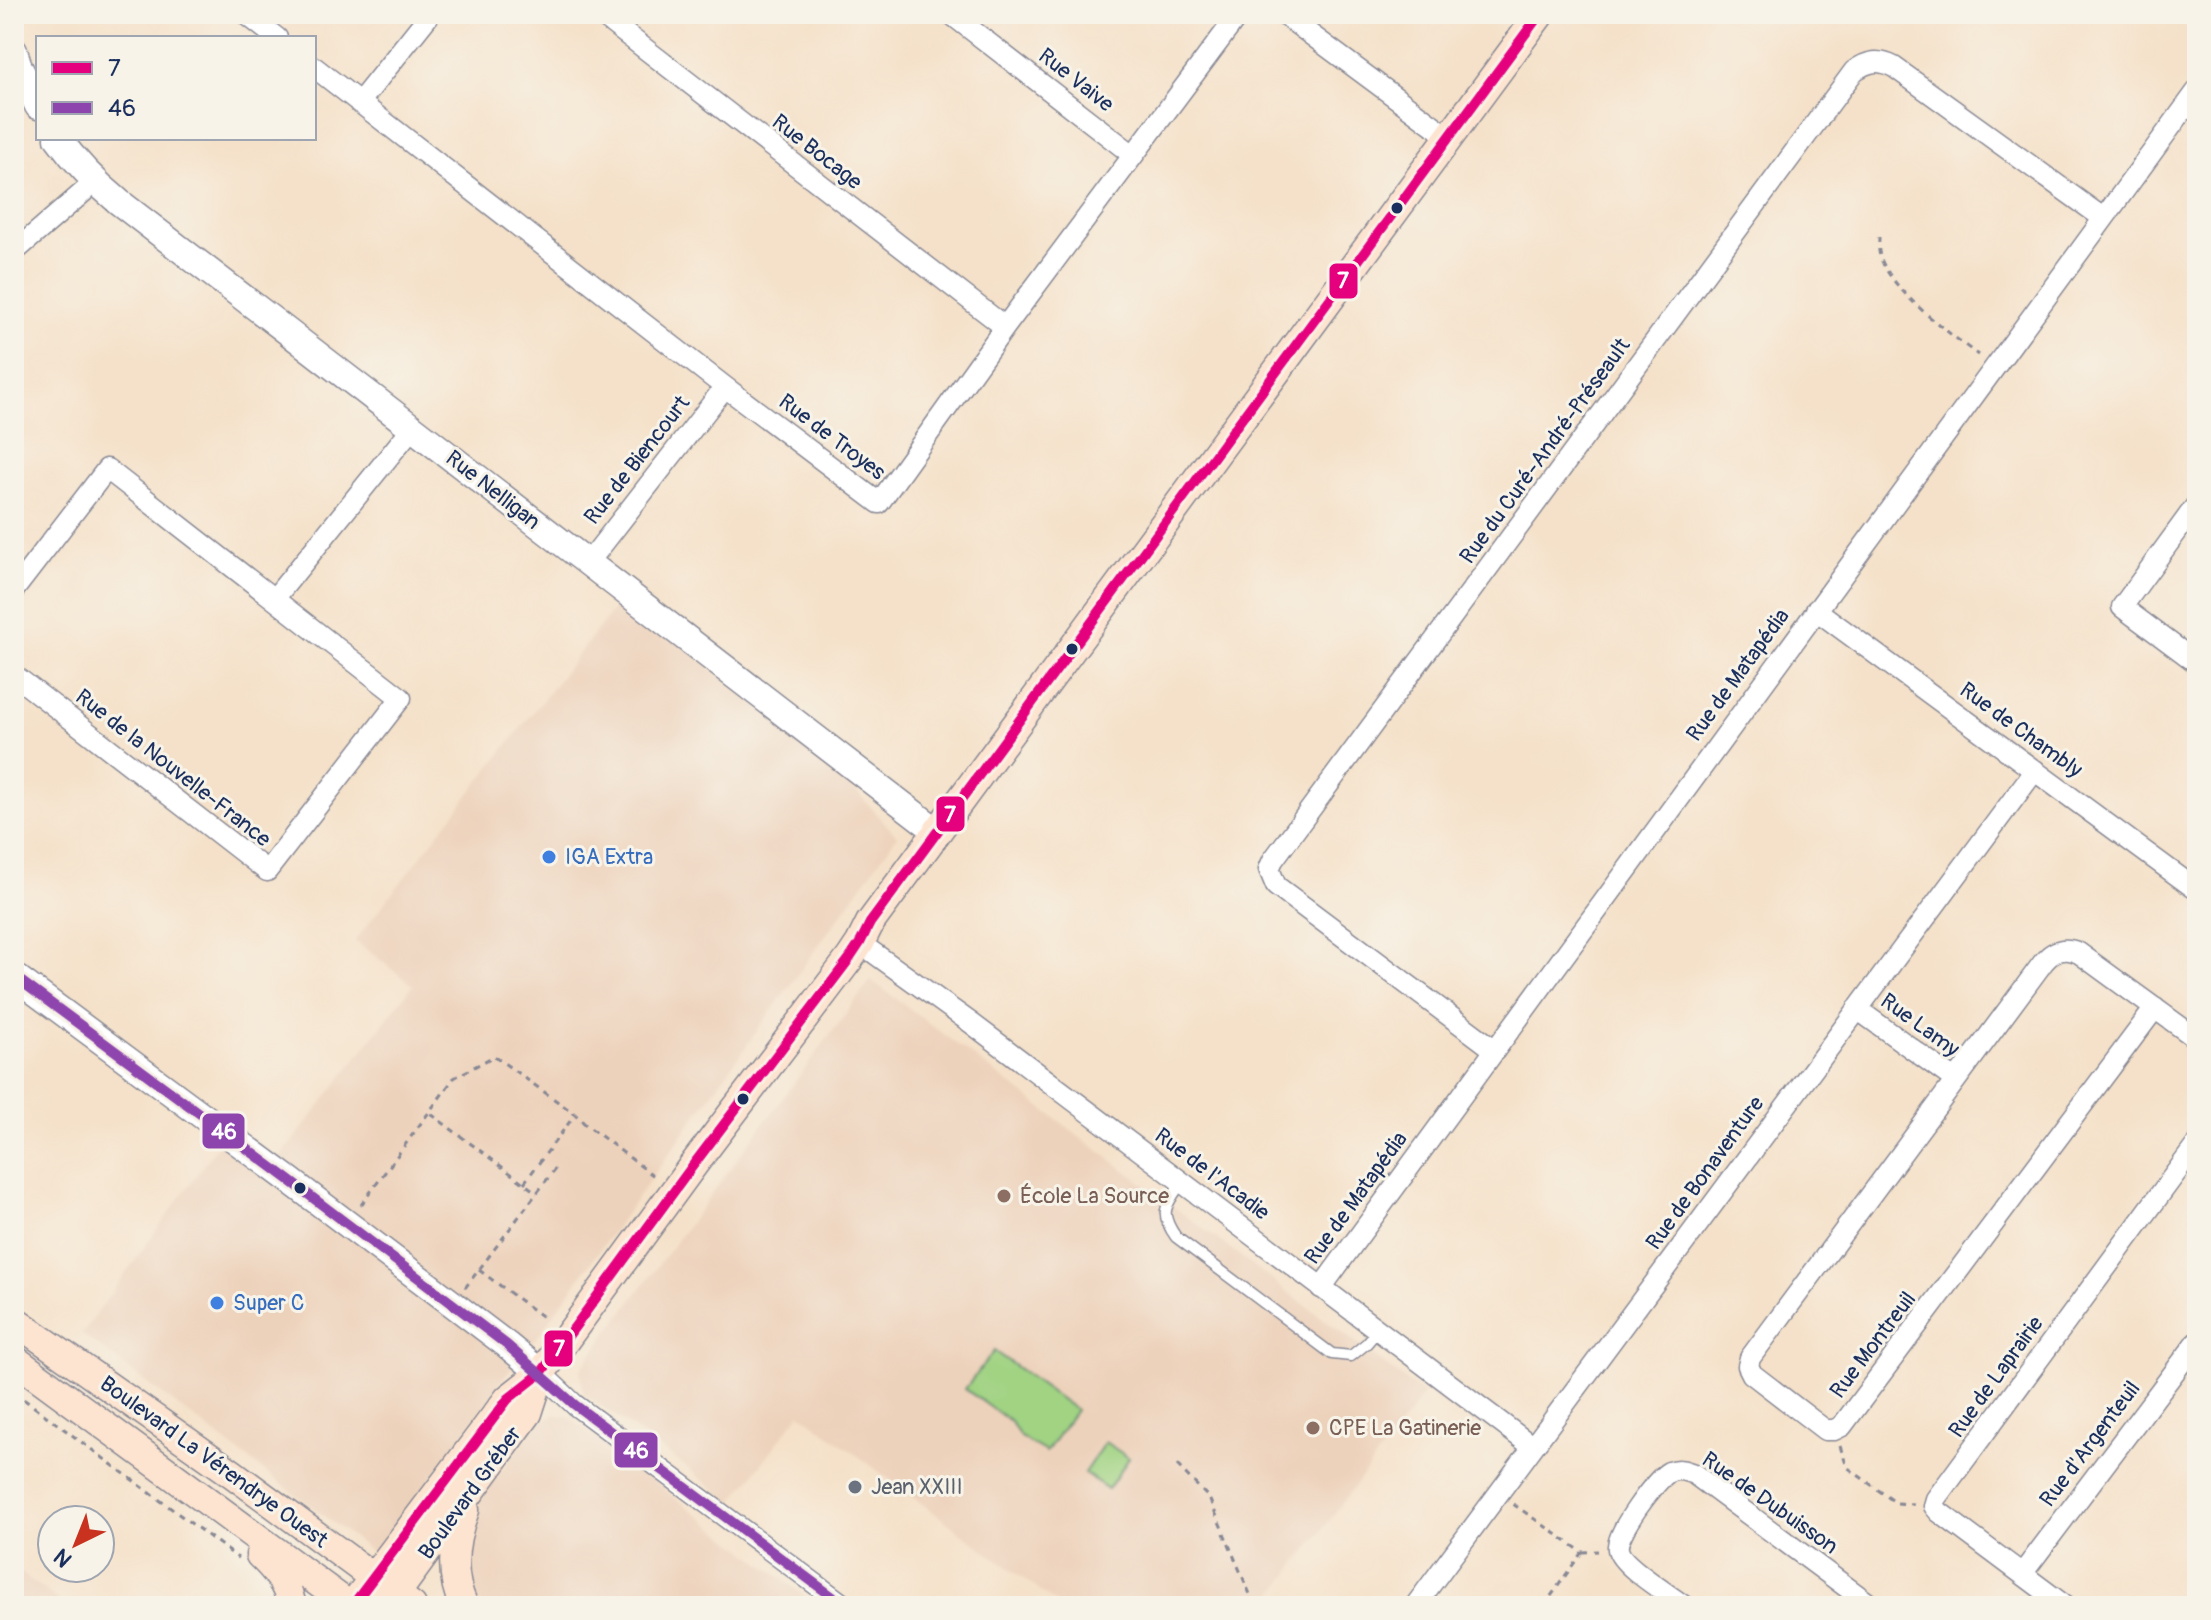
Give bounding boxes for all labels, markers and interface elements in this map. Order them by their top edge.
legend [36,36,316,140]
street label: Rue Vaive [1033,42,1119,118]
text: 7 [108,54,121,83]
text: 46 [108,94,136,123]
street label: Rue Bocage [766,108,868,196]
unlabelled marker [1389,200,1405,216]
line badge: 7 [1328,262,1359,300]
text: 7 [1337,267,1349,295]
street label: Rue du Curé-André-Préseault [1454,332,1636,569]
street label: Rue de Troyes [773,388,891,486]
street label: Rue de Biencourt [578,390,696,530]
street label: Rue Nelligan [440,444,546,536]
street label: Rue de Matapédia [1680,603,1796,747]
unlabelled marker [1064,641,1080,657]
street label: Rue de Chambly [1954,676,2088,784]
street label: Rue de la Nouvelle-France [70,683,277,853]
line badge: 7 [935,795,966,833]
text: 7 [944,801,956,829]
place label: IGA Extra [565,843,653,871]
marker: IGA Extra [540,848,558,866]
street label: Rue Lamy [1875,987,1965,1063]
street label: Rue de Bonaventure [1640,1090,1770,1255]
unlabelled marker [735,1091,751,1107]
line badge: 46 [201,1112,246,1150]
text: 46 [211,1118,237,1146]
street label: Rue de l'Acadie [1149,1122,1275,1226]
street label: Rue de Matapédia [1298,1126,1414,1270]
unlabelled marker [292,1180,308,1196]
place label: École La Source [1020,1182,1169,1210]
marker: École La Source [995,1187,1013,1205]
street label: Rue Montreuil [1824,1286,1922,1404]
place label: Super C [233,1289,304,1317]
marker: Super C [208,1294,226,1312]
street label: Rue de Laprairie [1942,1311,2050,1443]
line badge: 7 [543,1329,574,1368]
text: 7 [553,1335,565,1363]
street label: Boulevard La Vérendrye Ouest [94,1370,334,1554]
street label: Rue d'Argenteuil [2034,1376,2146,1512]
place label: CPE La Gatinerie [1329,1414,1481,1442]
marker: CPE La Gatinerie [1304,1419,1322,1437]
street label: Boulevard Gréber [412,1421,528,1565]
line badge: 46 [613,1431,659,1469]
text: 46 [623,1437,649,1465]
street label: Rue de Dubuisson [1696,1446,1844,1560]
place label: Jean XXIII [871,1473,963,1501]
marker: Jean XXIII [846,1478,864,1496]
north arrow [36,1504,116,1584]
text: N [48,1542,78,1573]

